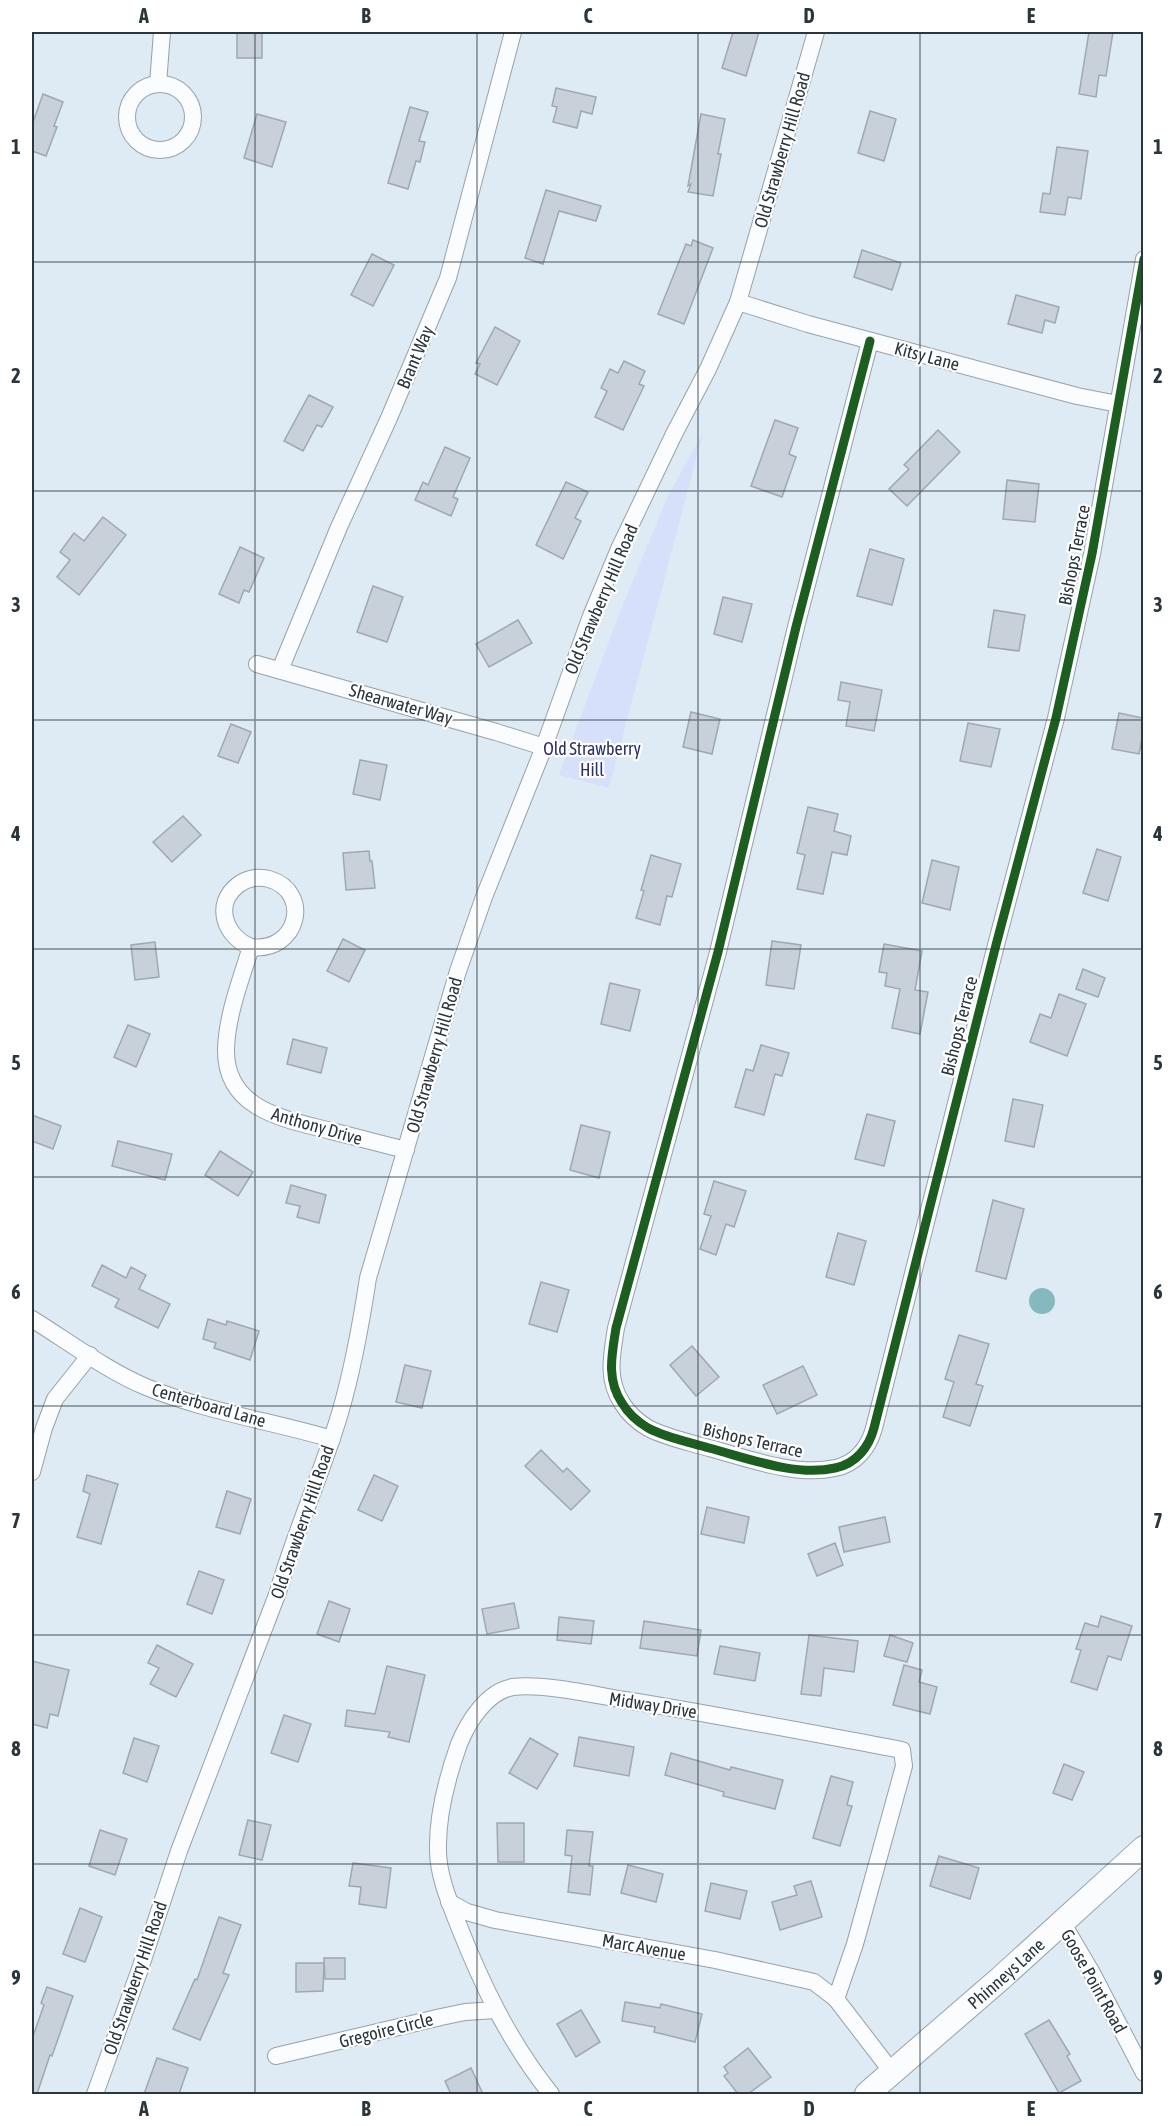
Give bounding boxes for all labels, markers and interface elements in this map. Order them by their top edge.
text: A [138,4,149,27]
text: B [361,4,371,27]
text: C [584,4,593,27]
text: D [803,4,815,27]
text: E [1027,4,1036,27]
street label: Old Strawberry Hill Road [750,70,814,230]
text: 1 [11,135,21,158]
text: 1 [1153,135,1163,158]
street label: Brant Way [392,322,438,392]
street label: Kitsy Lane [892,337,962,375]
text: 2 [11,364,21,387]
text: 2 [1153,364,1163,387]
street label: Bishops Terrace [1054,503,1094,607]
street label: Old Strawberry Hill Road [560,521,642,677]
text: 3 [11,593,21,616]
text: 3 [1153,593,1163,616]
street label: Shearwater Way [347,679,455,729]
park label: Old Strawberry Hill [543,738,641,780]
text: 4 [10,822,21,845]
text: 4 [1152,822,1163,845]
street label: Bishops Terrace [936,974,982,1078]
street label: Old Strawberry Hill Road [402,975,466,1135]
text: 5 [11,1051,21,1074]
text: 5 [1153,1051,1163,1074]
street label: Anthony Drive [269,1103,365,1149]
text: 6 [11,1280,21,1303]
text: 6 [1153,1280,1163,1303]
street label: Centerboard Lane [150,1379,268,1431]
street label: Bishops Terrace [701,1418,805,1462]
street label: Old Strawberry Hill Road [266,1442,338,1602]
text: 7 [11,1509,21,1532]
text: 7 [1153,1509,1163,1532]
street label: Midway Drive [608,1688,698,1722]
text: 8 [11,1737,21,1760]
text: 8 [1153,1737,1163,1760]
street label: Old Strawberry Hill Road [99,1898,171,2058]
street label: Goose Point Road [1057,1925,1131,2037]
street label: Marc Avenue [600,1929,688,1965]
street label: Phinneys Lane [963,1933,1048,2013]
text: 9 [11,1966,21,1989]
text: 9 [1153,1966,1163,1989]
street label: Gregoire Circle [337,2008,435,2052]
text: A [138,2097,149,2120]
text: B [361,2097,371,2120]
text: C [584,2097,593,2120]
text: D [803,2097,815,2120]
text: E [1027,2097,1036,2120]

